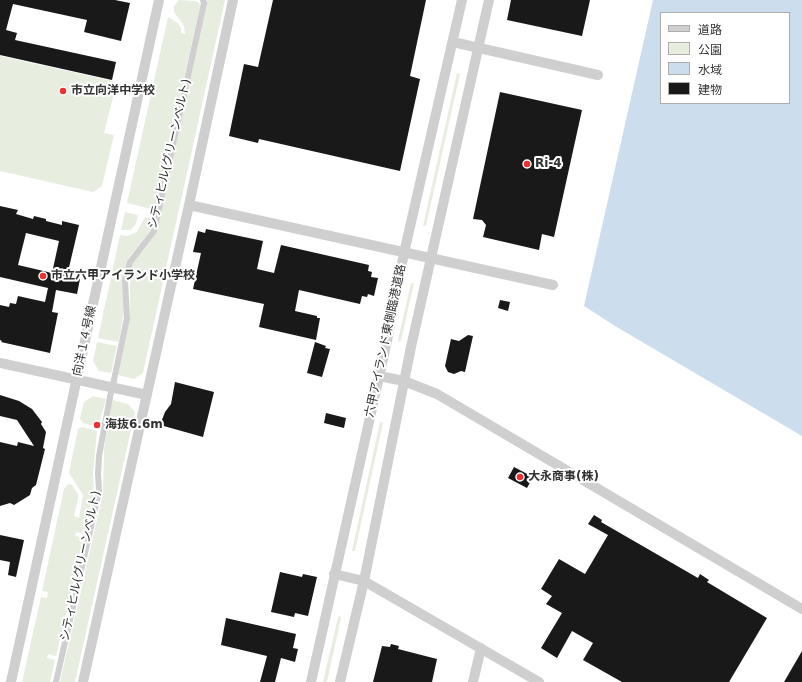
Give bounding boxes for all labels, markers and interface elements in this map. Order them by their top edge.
legend [660,12,790,104]
text: 道路 [698,23,722,37]
text: 公園 [698,43,722,57]
text: 水域 [698,63,722,77]
street label: シティヒル(グリーンベルト) [146,78,194,230]
text: 建物 [698,83,722,97]
place label: 市立向洋中学校 [71,84,155,98]
marker: 市立向洋中学校 [58,86,68,96]
place label: Ri-4 [535,157,562,171]
marker: Ri-4 [522,159,532,169]
street label: 六甲アイランド東側臨港道路 [363,263,409,419]
place label: 市立六甲アイランド小学校 [51,269,195,283]
marker: 市立六甲アイランド小学校 [38,271,48,281]
street label: 向洋１４号線 [70,304,100,378]
place label: 海抜6.6m [105,418,163,432]
marker: 海抜6.6m [92,420,102,430]
place label: 大永商事(株) [528,470,599,484]
marker: 大永商事(株) [515,472,525,482]
street label: シティヒル(グリーンベルト) [58,489,104,643]

